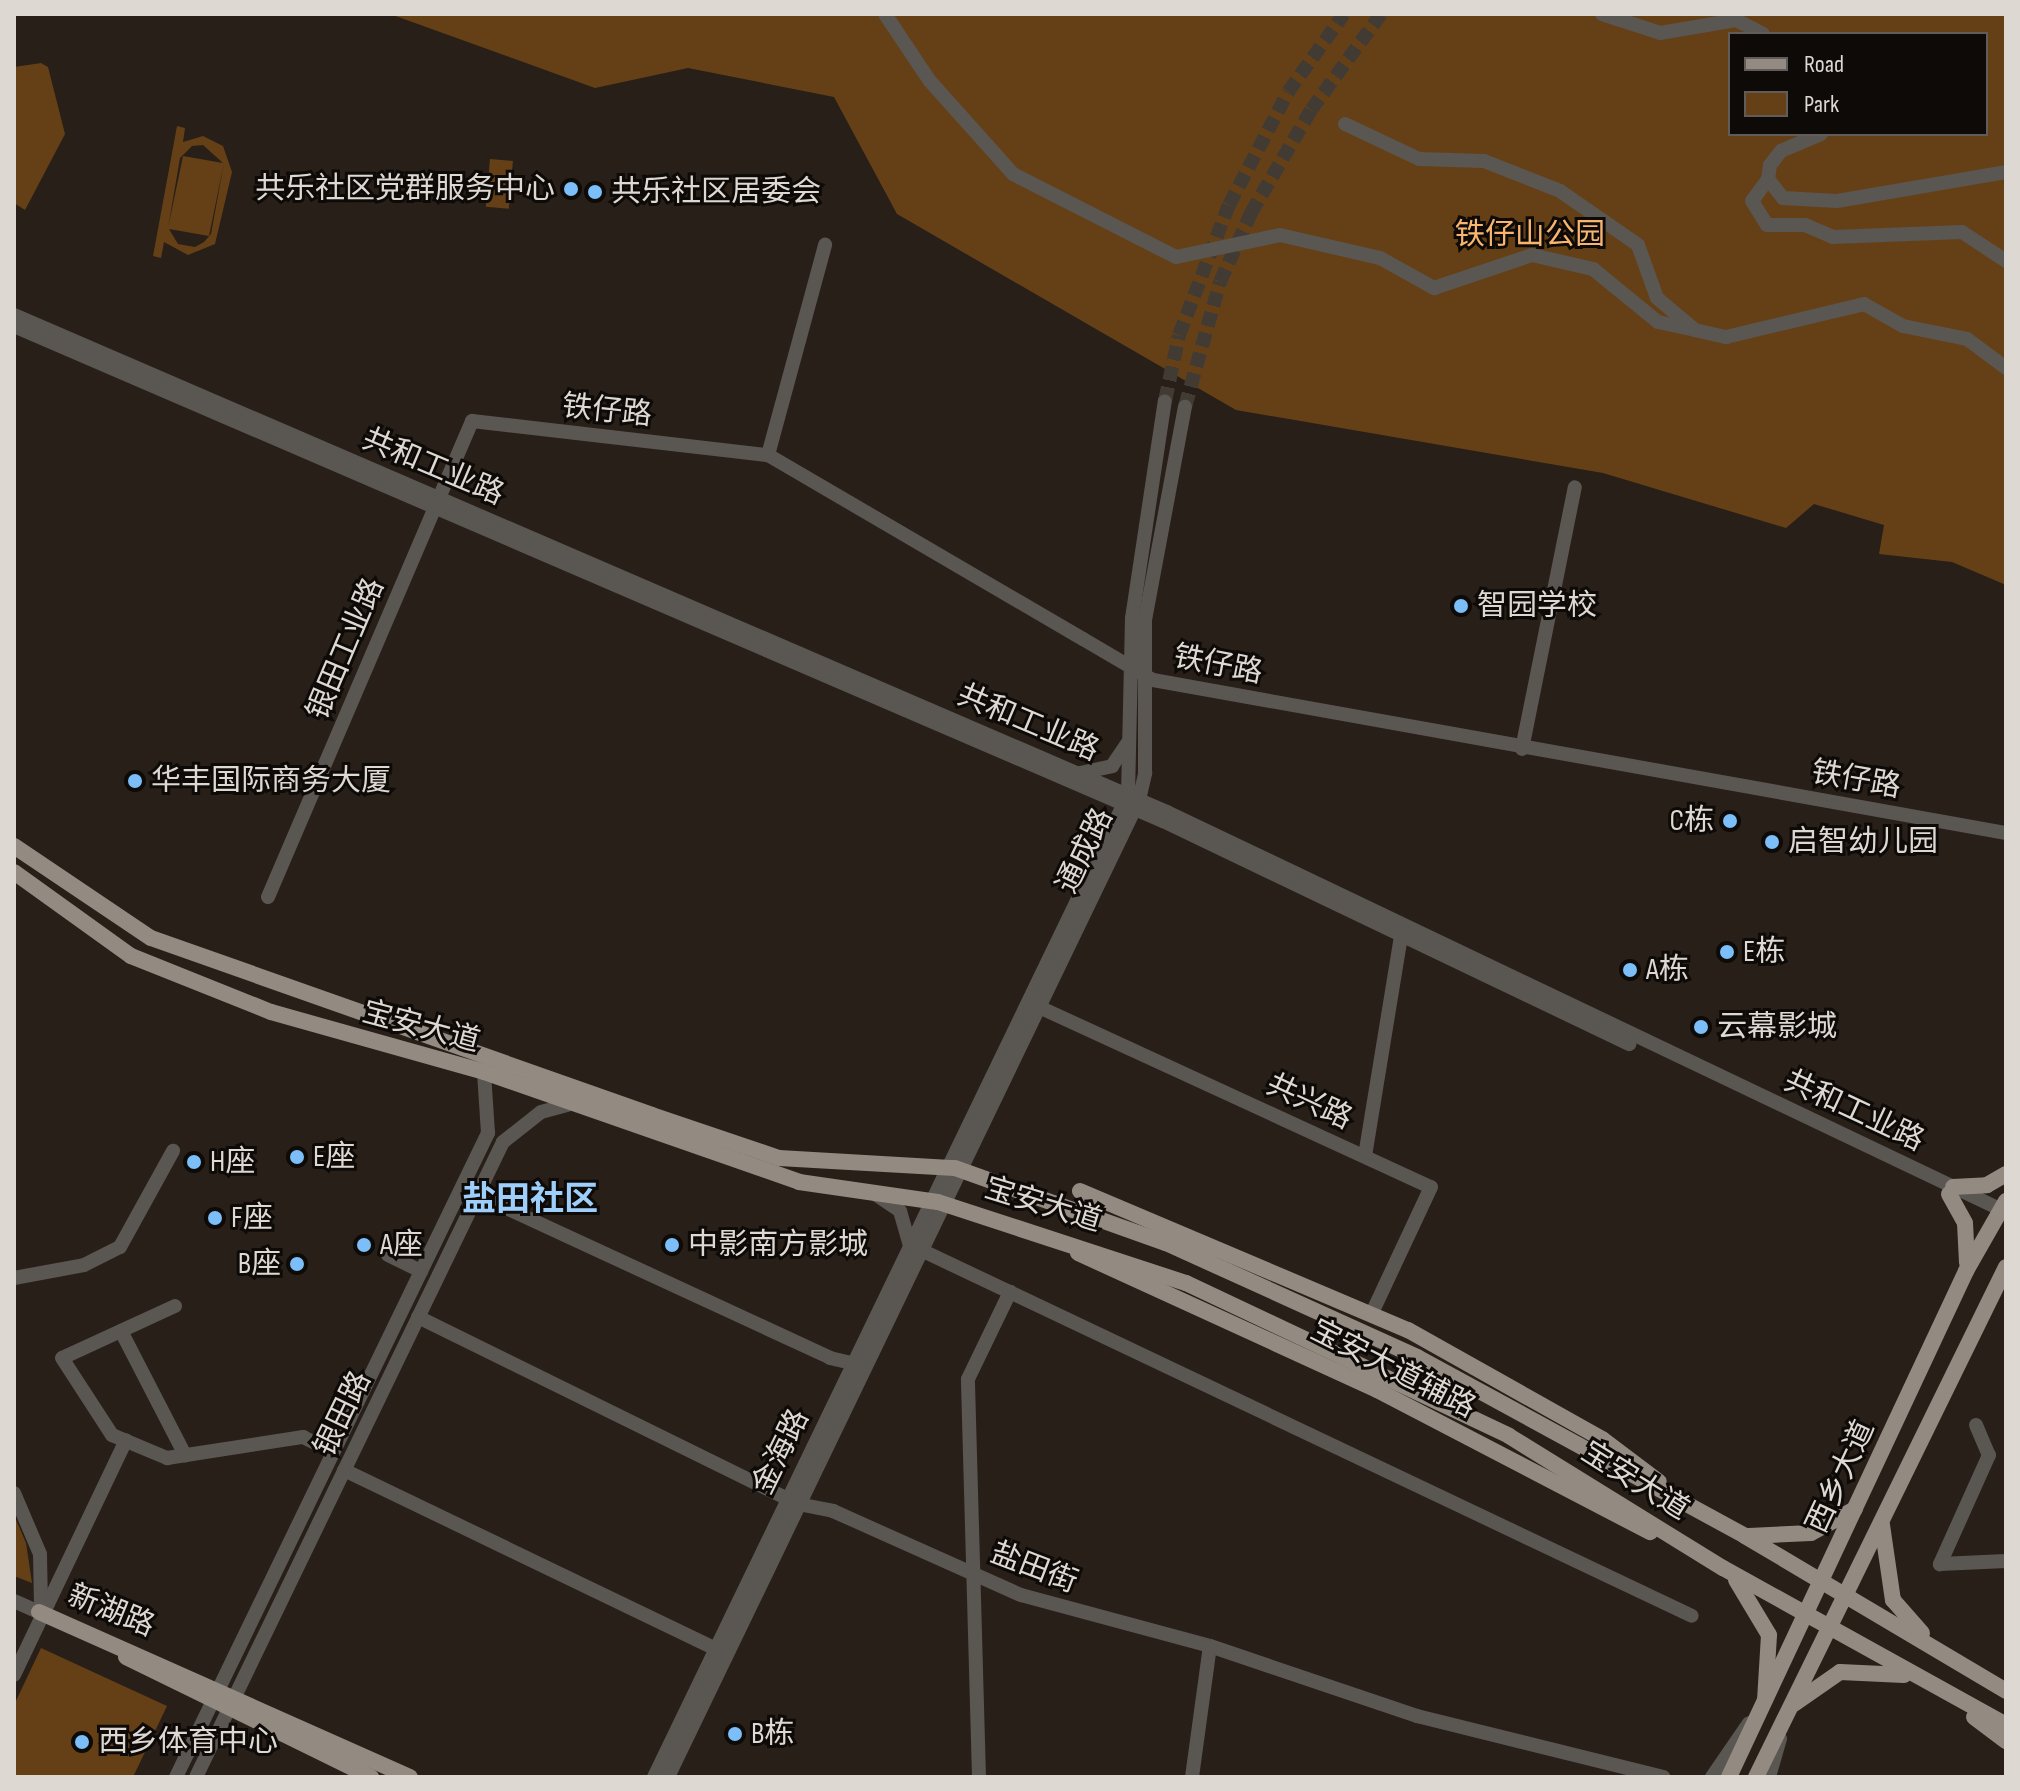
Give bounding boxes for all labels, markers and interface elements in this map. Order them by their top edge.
legend [1728,32,1988,136]
text: Road [1804,50,1844,79]
text: Park [1804,90,1839,119]
place label: 共乐社区党群服务中心 [255,171,555,207]
place label: 共乐社区居委会 [611,174,821,210]
marker: 共乐社区党群服务中心 [562,180,580,198]
marker: 共乐社区居委会 [586,183,604,201]
park label: 铁仔山公园 [1455,217,1605,253]
street label: 铁仔路 [560,388,654,434]
street label: 共和工业路 [357,421,509,513]
street label: 银田工业路 [300,573,392,725]
place label: 智园学校 [1477,588,1597,624]
marker: 智园学校 [1452,597,1470,615]
street label: 铁仔路 [1170,639,1266,691]
street label: 共和工业路 [952,677,1104,769]
street label: 铁仔路 [1809,754,1903,806]
place label: 华丰国际商务大厦 [151,763,391,799]
marker: 华丰国际商务大厦 [126,772,144,790]
street label: 通成路 [1049,803,1121,899]
place label: C栋 [1669,803,1714,839]
marker: C栋 [1721,812,1739,830]
place label: 启智幼儿园 [1788,824,1938,860]
marker: 启智幼儿园 [1763,833,1781,851]
place label: E栋 [1743,934,1785,970]
marker: E栋 [1718,943,1736,961]
place label: A栋 [1646,952,1689,988]
marker: A栋 [1621,961,1639,979]
street label: 宝安大道 [358,994,484,1060]
place label: 云幕影城 [1717,1009,1837,1045]
marker: 云幕影城 [1692,1018,1710,1036]
street label: 共和工业路 [1778,1063,1930,1159]
street label: 共兴路 [1261,1067,1357,1137]
place label: E座 [313,1139,355,1175]
place label: H座 [210,1144,255,1180]
marker: E座 [288,1148,306,1166]
marker: H座 [185,1153,203,1171]
street label: 宝安大道 [980,1170,1106,1240]
district label: 盐田社区 [462,1180,598,1220]
place label: F座 [231,1200,273,1236]
marker: F座 [206,1209,224,1227]
place label: A座 [380,1227,423,1263]
place label: 中影南方影城 [688,1227,868,1263]
marker: A座 [355,1236,373,1254]
marker: 中影南方影城 [663,1236,681,1254]
place label: B座 [238,1246,281,1282]
marker: B座 [288,1255,306,1273]
street label: 宝安大道辅路 [1305,1312,1481,1426]
street label: 银田路 [307,1366,379,1462]
street label: 金海路 [745,1404,817,1500]
street label: 西乡大道 [1799,1415,1883,1539]
street label: 宝安大道 [1575,1434,1695,1528]
street label: 盐田街 [986,1535,1082,1601]
street label: 新湖路 [63,1577,159,1645]
place label: B栋 [751,1716,794,1752]
place label: 西乡体育中心 [98,1724,278,1760]
marker: B栋 [726,1725,744,1743]
marker: 西乡体育中心 [73,1733,91,1751]

